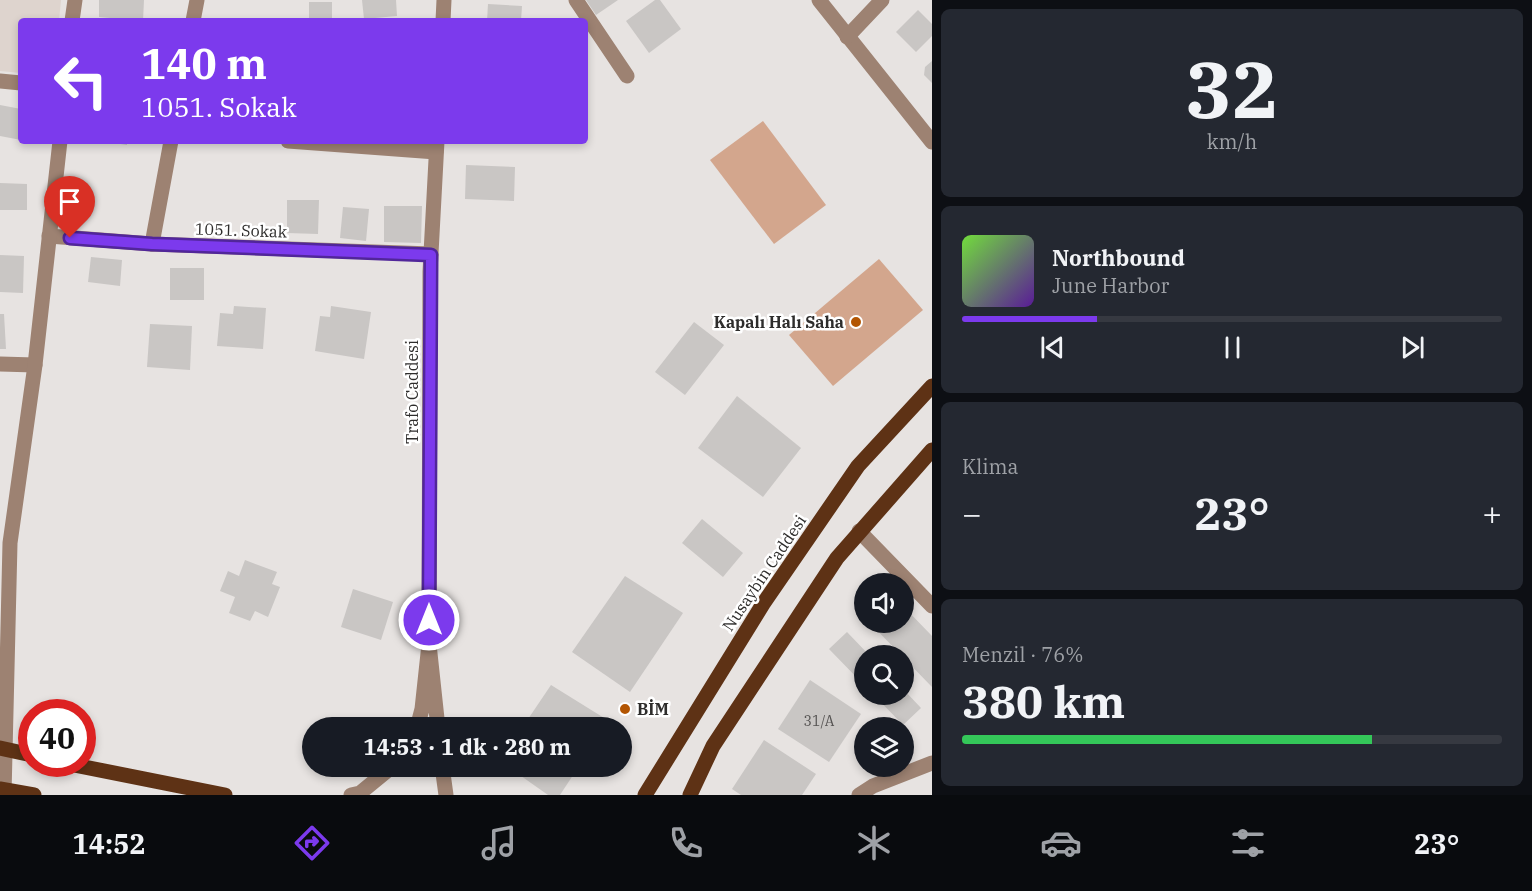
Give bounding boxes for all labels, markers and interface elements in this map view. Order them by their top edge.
text: 140 m [141,36,267,91]
text: 32 [1185,38,1279,139]
icon: left [42,42,120,120]
text: 1051. Sokak [141,89,297,124]
text: km/h [1207,128,1257,155]
pin [44,176,95,238]
icon: arrive [53,185,86,218]
street label: 1051. Sokak [195,218,288,242]
text: Northbound [1052,243,1185,272]
text: June Harbor [1052,272,1169,299]
place label: Kapalı Halı Saha [714,312,844,332]
marker: Kapalı Halı Saha [849,315,863,329]
icon: previous [1036,331,1069,364]
icon: pause [1216,331,1249,364]
icon: next [1396,331,1429,364]
street label: Trafo Caddesi [402,340,422,444]
text: Klima [962,453,1018,480]
text: 23° [1194,484,1270,542]
text: − [962,492,982,535]
text: + [1482,492,1502,535]
street label: Nusaybin Caddesi [718,511,810,635]
map controls [854,573,914,777]
button: sound [854,573,914,633]
position arrow [397,588,461,652]
text: Menzil · 76% [962,641,1083,668]
button: search [854,645,914,705]
text: 380 km [962,672,1125,730]
speed limit sign: 40 [18,699,96,777]
place label: BİM [637,699,669,719]
marker: BİM [618,702,632,716]
house number: 31/A [804,712,835,730]
button: layers [854,717,914,777]
text: 14:53 · 1 dk · 280 m [363,732,571,761]
icon: directions [291,822,333,864]
icon: music [478,822,520,864]
icon: phone [665,822,707,864]
icon: climate [853,822,895,864]
icon: car [1040,822,1082,864]
icon: filters [1227,822,1269,864]
text: 14:52 [73,826,146,861]
text: 23° [1414,826,1459,861]

